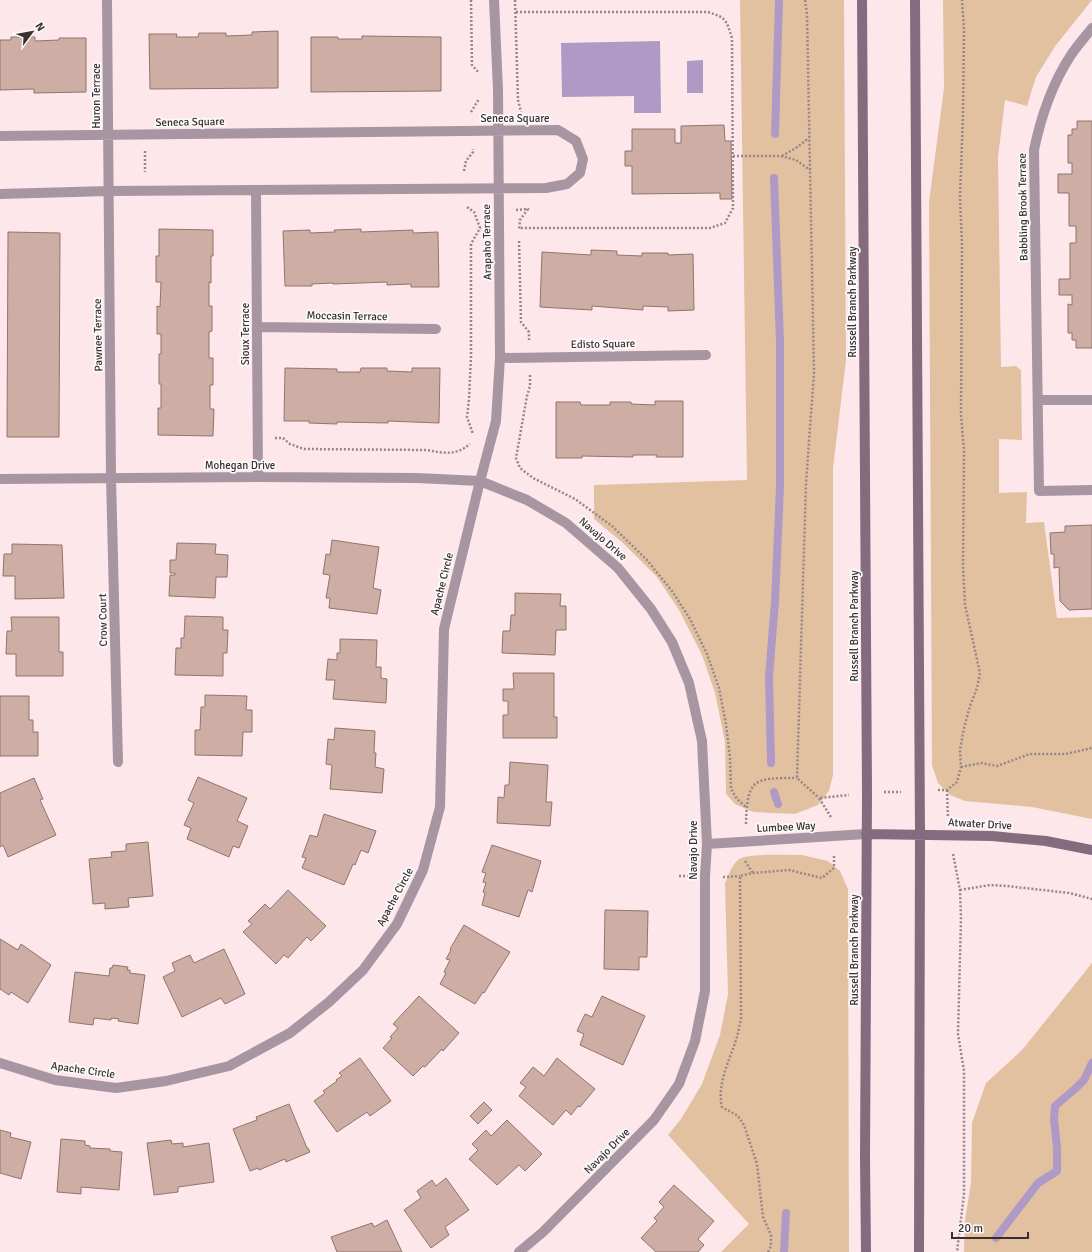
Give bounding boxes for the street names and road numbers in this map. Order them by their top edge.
street label: Huron Terrace [90,63,103,129]
street label: Seneca Square [480,112,550,125]
street label: Seneca Square [155,115,225,129]
street label: Babbling Brook Terrace [1016,153,1030,261]
street label: Arapaho Terrace [480,204,494,280]
street label: Russell Branch Parkway [846,245,859,358]
street label: Pawnee Terrace [91,298,105,372]
street label: Sioux Terrace [239,303,252,365]
street label: Moccasin Terrace [306,309,388,323]
street label: Edisto Square [571,337,635,351]
street label: Mohegan Drive [205,459,275,472]
street label: Navajo Drive [576,515,630,563]
street label: Apache Circle [428,551,456,617]
street label: Russell Branch Parkway [848,569,861,682]
street label: Crow Court [96,593,110,647]
street label: Atwater Drive [948,816,1012,832]
street label: Lumbee Way [756,819,817,835]
street label: Navajo Drive [687,820,700,880]
street label: Apache Circle [374,865,416,929]
street label: Russell Branch Parkway [848,893,861,1006]
street label: Apache Circle [50,1059,116,1081]
street label: Navajo Drive [581,1125,633,1177]

